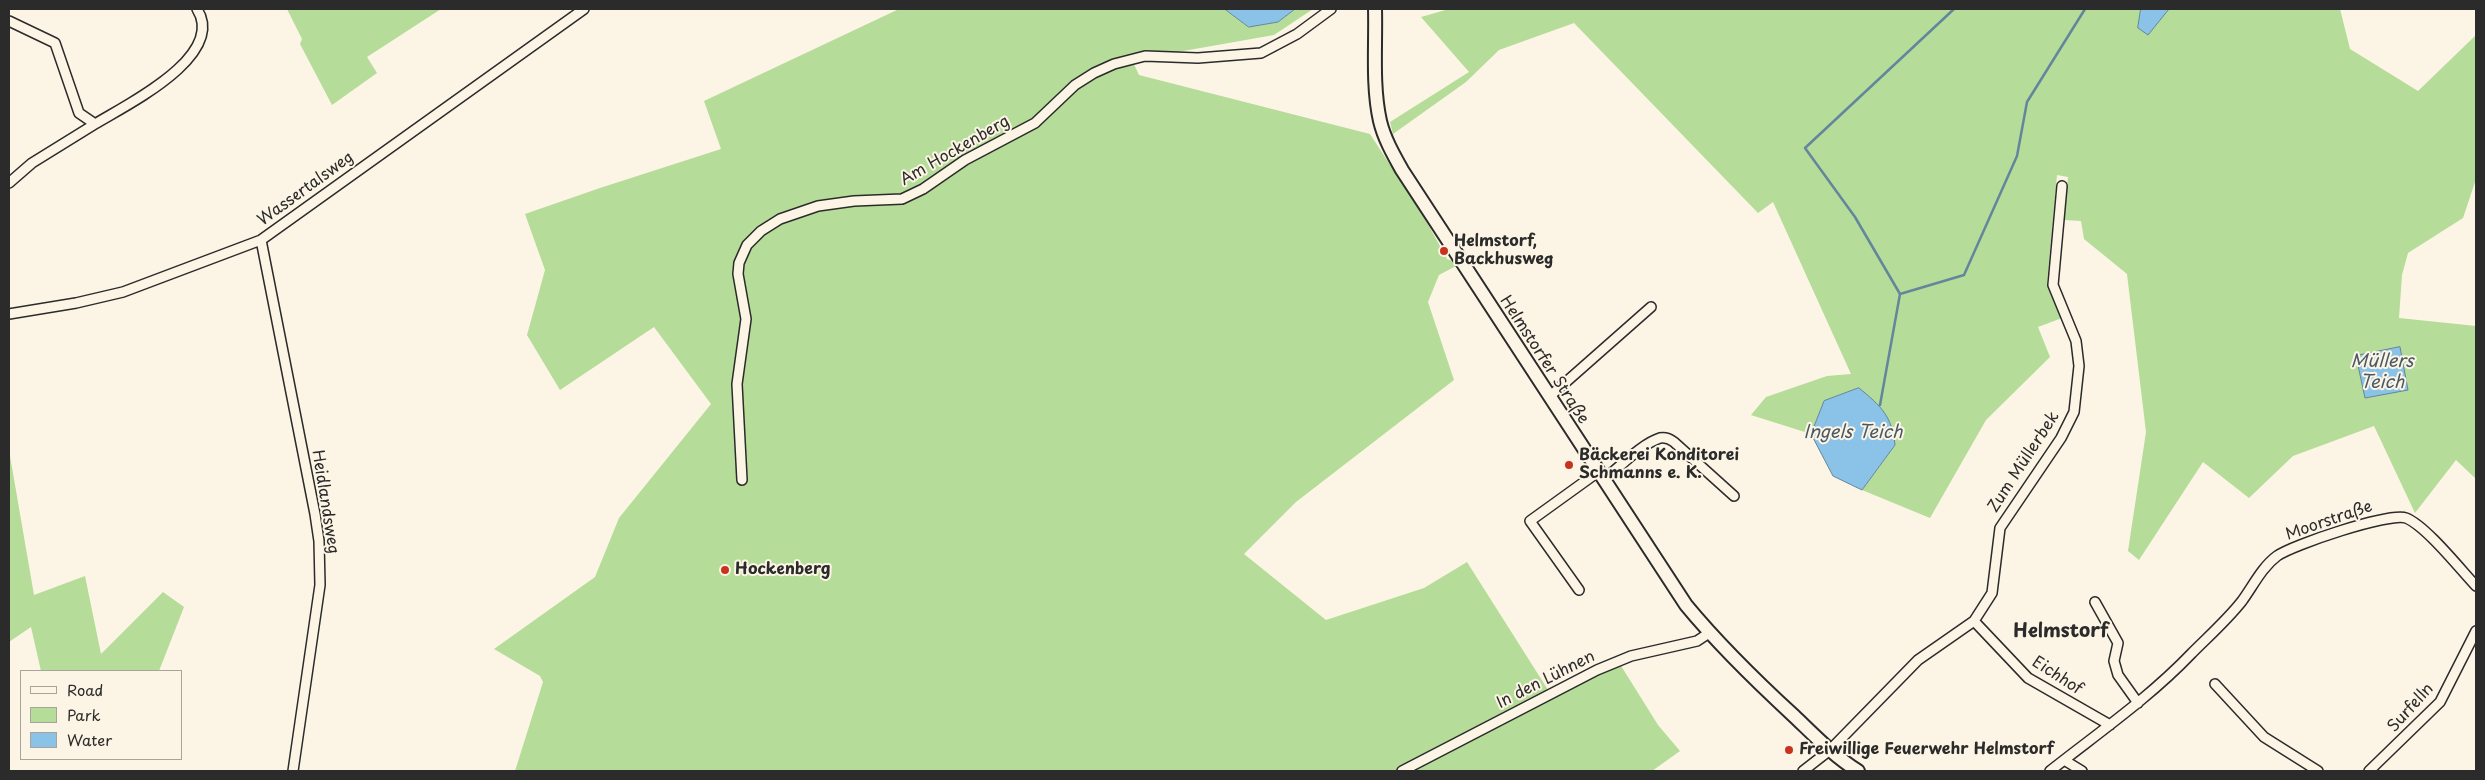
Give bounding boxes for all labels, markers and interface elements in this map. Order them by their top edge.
street label: Am Hockenberg [897,112,1013,190]
street label: Wassertalsweg [254,148,358,230]
place label: Helmstorf, Backhusweg [1454,232,1554,270]
marker: Helmstorf, Backhusweg [1438,245,1450,257]
street label: Helmstorfer Straße [1495,292,1593,428]
water label: Müllers Teich [2350,351,2414,394]
street label: Zum Müllerbek [1984,408,2064,516]
water label: Ingels Teich [1803,422,1903,444]
place label: Bäckerei Konditorei Schmanns e. K. [1579,446,1739,484]
street label: Heidlandsweg [307,449,343,555]
marker: Bäckerei Konditorei Schmanns e. K. [1563,459,1575,471]
street label: Moorstraße [2283,497,2375,545]
place label: Hockenberg [735,560,831,580]
marker: Hockenberg [719,564,731,576]
district label: Helmstorf [2013,621,2109,643]
street label: In den Lühnen [1494,647,1598,713]
street label: Eichhof [2028,653,2086,699]
legend [20,670,182,760]
text: Road [67,678,103,701]
street label: Surfelln [2384,680,2438,736]
text: Park [67,703,101,726]
text: Water [67,728,112,751]
place label: Freiwillige Feuerwehr Helmstorf [1799,740,2054,760]
marker: Freiwillige Feuerwehr Helmstorf [1783,744,1795,756]

